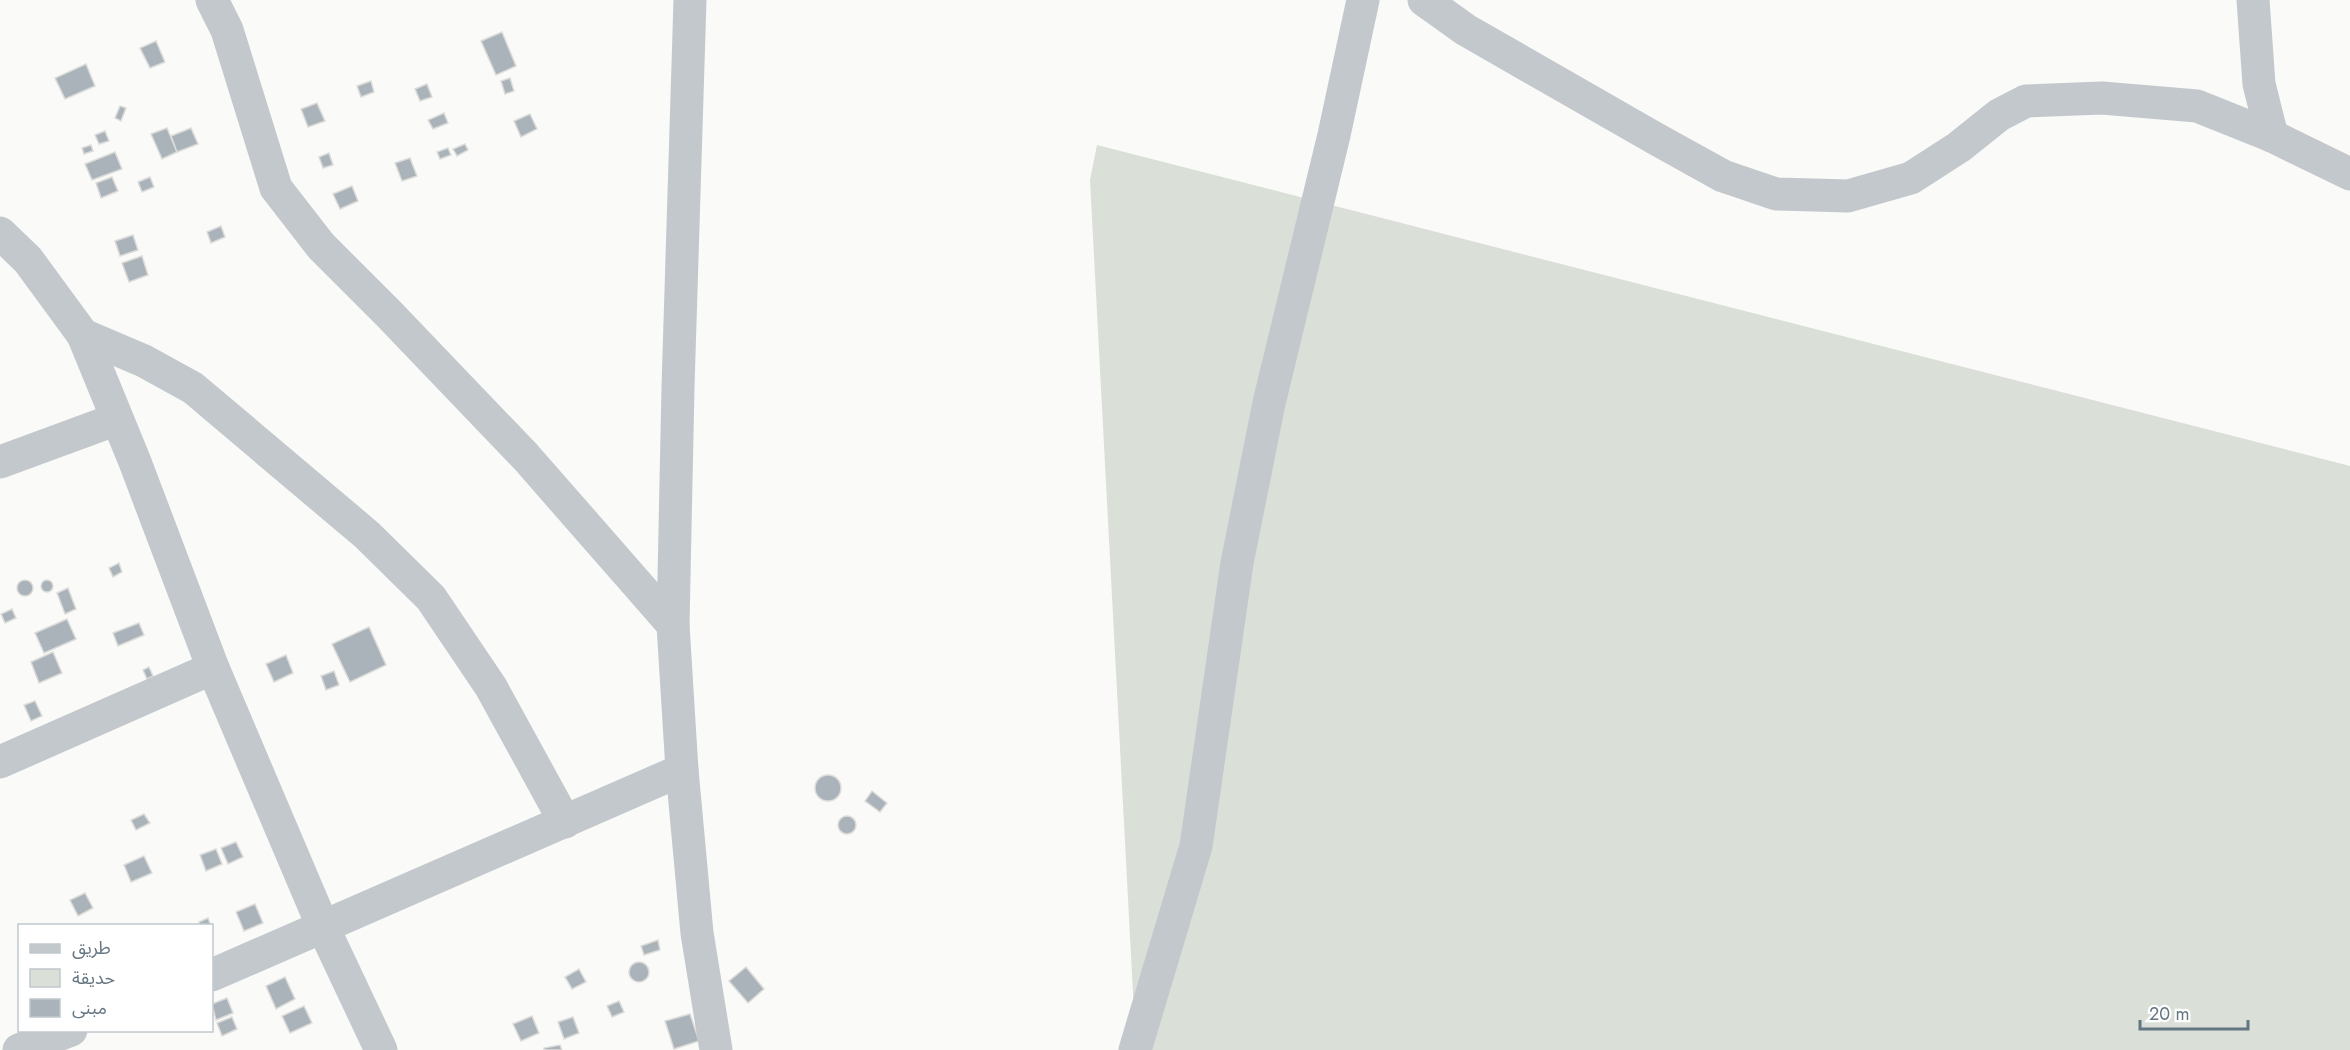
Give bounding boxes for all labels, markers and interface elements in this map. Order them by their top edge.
legend [18,924,213,1032]
text: طريق [72,935,111,961]
text: حديقة [72,965,115,991]
scale bar [2140,993,2248,1031]
text: مبنى [72,995,107,1021]
text: 20 m [2149,1001,2189,1027]

